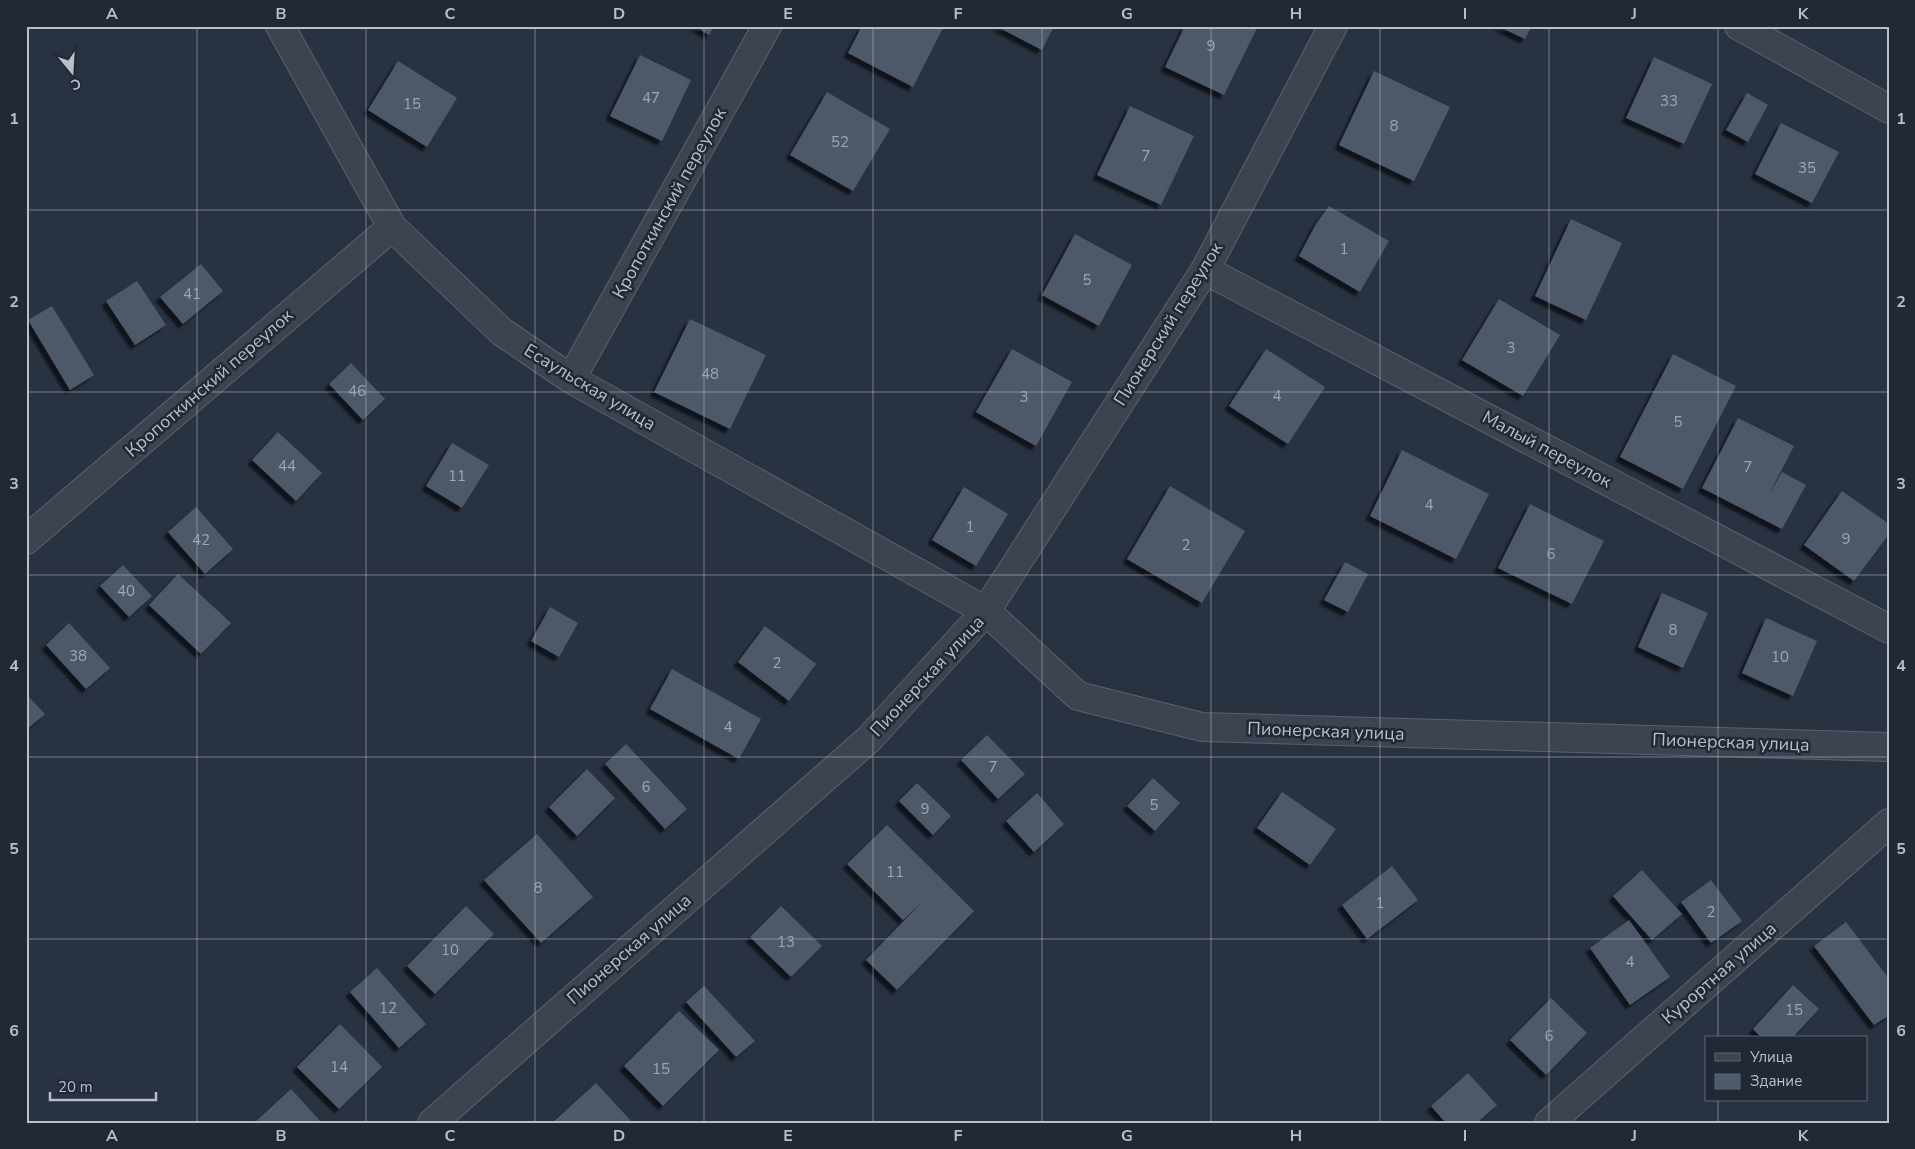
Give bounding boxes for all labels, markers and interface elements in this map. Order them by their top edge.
text: A [106,3,118,25]
text: B [275,3,287,25]
text: C [445,3,456,25]
text: D [613,3,625,25]
text: E [783,3,793,25]
text: F [954,3,963,25]
text: G [1121,3,1133,25]
text: H [1290,3,1302,25]
text: I [1463,3,1467,25]
text: J [1630,3,1637,25]
text: K [1798,3,1810,25]
house number: 9 [1206,36,1216,56]
north arrow [48,48,98,98]
text: С [68,73,83,95]
house number: 47 [642,88,660,108]
house number: 33 [1660,91,1678,111]
house number: 15 [403,94,421,114]
street label: Кропоткинский переулок [606,103,732,303]
text: 1 [9,108,19,130]
text: 1 [1896,108,1906,130]
house number: 8 [1389,116,1399,136]
house number: 52 [831,132,849,152]
house number: 7 [1141,146,1151,166]
house number: 35 [1798,158,1816,178]
street label: Пионерский переулок [1108,237,1228,410]
house number: 1 [1339,239,1349,259]
house number: 5 [1082,270,1092,290]
house number: 41 [183,284,201,304]
text: 2 [9,291,19,313]
text: 2 [1896,291,1906,313]
street label: Кропоткинский переулок [120,303,298,462]
street label: Есаульская улица [520,338,660,436]
house number: 3 [1506,338,1516,358]
house number: 48 [701,364,719,384]
house number: 46 [348,381,366,401]
house number: 4 [1272,386,1282,406]
house number: 3 [1019,387,1029,407]
street label: Малый переулок [1478,405,1616,493]
house number: 5 [1673,412,1683,432]
house number: 44 [278,456,296,476]
house number: 7 [1743,457,1753,477]
house number: 11 [448,466,466,486]
text: 3 [9,473,19,495]
text: 3 [1896,473,1906,495]
house number: 4 [1424,495,1434,515]
house number: 1 [965,517,975,537]
house number: 9 [1841,529,1851,549]
house number: 42 [192,530,210,550]
house number: 2 [1181,535,1191,555]
house number: 6 [1546,544,1556,564]
house number: 40 [117,581,135,601]
street label: Пионерская улица [865,610,989,742]
house number: 8 [1668,620,1678,640]
house number: 38 [69,646,87,666]
house number: 10 [1771,647,1789,667]
house number: 2 [772,653,782,673]
text: 4 [9,655,19,677]
text: 4 [1896,655,1906,677]
street label: Пионерская улица [1247,716,1405,746]
house number: 4 [723,717,733,737]
street label: Пионерская улица [1652,727,1810,757]
house number: 7 [988,757,998,777]
house number: 6 [641,777,651,797]
house number: 5 [1149,795,1159,815]
house number: 9 [920,799,930,819]
text: 5 [9,838,19,860]
text: 5 [1896,838,1906,860]
house number: 11 [886,862,904,882]
house number: 8 [533,878,543,898]
street label: Пионерская улица [562,888,696,1010]
house number: 1 [1375,893,1385,913]
house number: 2 [1706,902,1716,922]
street label: Курортная улица [1656,916,1782,1030]
house number: 13 [777,932,795,952]
house number: 10 [441,940,459,960]
house number: 4 [1625,952,1635,972]
house number: 12 [379,998,397,1018]
house number: 15 [1785,1000,1803,1020]
text: 6 [9,1020,19,1042]
text: 6 [1896,1020,1906,1042]
house number: 6 [1544,1026,1554,1046]
legend [1705,1036,1868,1102]
text: Улица [1749,1047,1793,1067]
house number: 14 [330,1057,348,1077]
house number: 15 [652,1059,670,1079]
scale bar [50,1069,156,1101]
text: Здание [1750,1071,1802,1091]
text: 20 m [58,1077,93,1097]
text: A [106,1125,118,1147]
text: B [275,1125,287,1147]
text: C [445,1125,456,1147]
text: D [613,1125,625,1147]
text: E [783,1125,793,1147]
text: F [954,1125,963,1147]
text: G [1121,1125,1133,1147]
text: H [1290,1125,1302,1147]
text: I [1463,1125,1467,1147]
text: J [1630,1125,1637,1147]
text: K [1798,1125,1810,1147]

